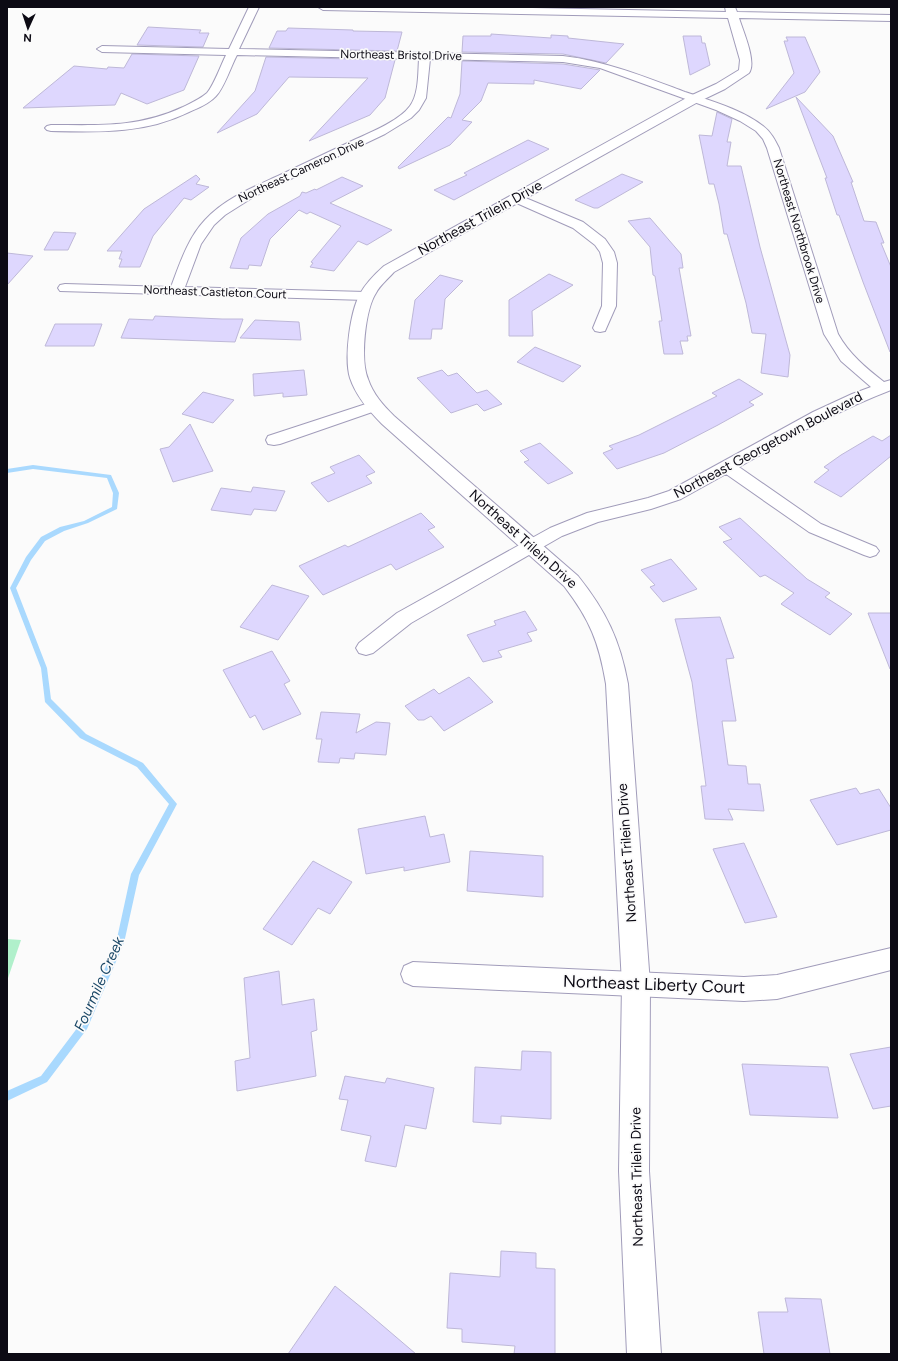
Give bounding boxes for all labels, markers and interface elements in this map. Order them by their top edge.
north arrow [8,8,48,48]
text: N [23,31,32,44]
street label: Northeast Bristol Drive [340,47,462,63]
street label: Northeast Cameron Drive [236,134,367,205]
street label: Northeast Northbrook Drive [770,157,828,305]
street label: Northeast Trilein Drive [415,177,545,259]
street label: Northeast Castleton Court [143,283,287,302]
street label: Northeast Georgetown Boulevard [671,388,865,502]
street label: Northeast Trilein Drive [465,486,581,592]
street label: Northeast Trilein Drive [614,782,640,923]
water label: Fourmile Creek [70,933,128,1034]
street label: Northeast Liberty Court [563,971,745,997]
street label: Northeast Trilein Drive [627,1107,647,1247]

